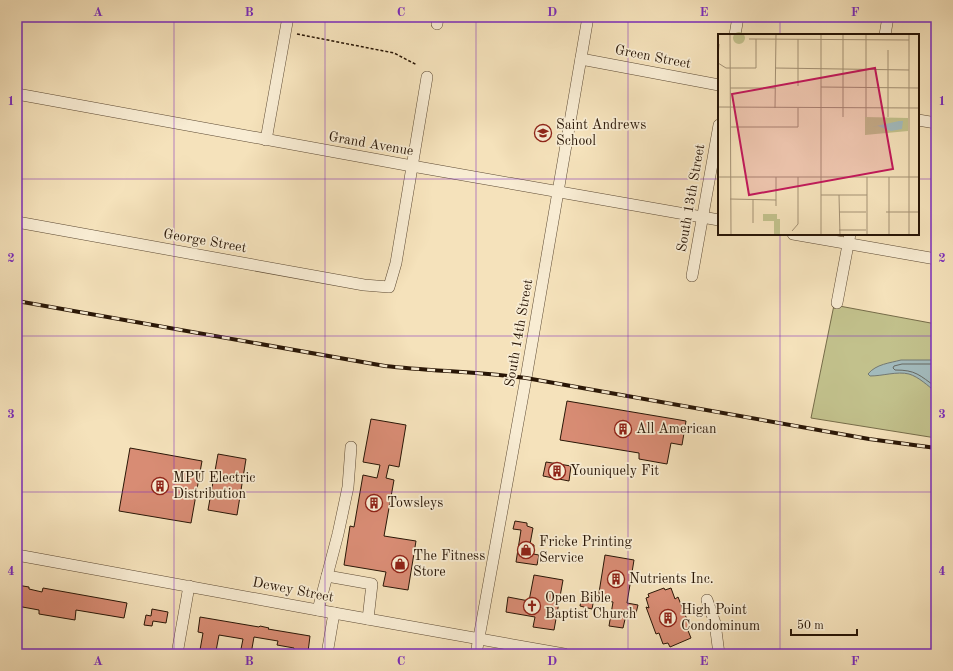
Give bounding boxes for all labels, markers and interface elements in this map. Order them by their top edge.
text: A [93,6,103,19]
text: B [244,6,254,19]
text: C [397,6,405,19]
text: D [547,6,557,19]
text: E [700,6,709,19]
text: F [851,6,860,19]
inset map [718,34,919,235]
street label: Green Street [614,43,692,71]
text: 1 [7,95,15,108]
text: 1 [938,95,946,108]
place label: Saint Andrews School [556,118,646,148]
school or university icon: Saint Andrews School [533,123,553,143]
street label: Grand Avenue [327,130,415,158]
street label: South 13th Street [675,143,707,253]
street label: George Street [162,227,248,255]
text: 2 [7,252,15,265]
text: 2 [938,252,946,265]
street label: South 14th Street [503,278,535,388]
text: 3 [7,408,15,421]
text: 3 [938,408,946,421]
building icon: All American [613,419,633,439]
place label: All American [636,422,717,436]
building icon: Youniquely Fit [547,461,567,481]
place label: Youniquely Fit [570,464,659,478]
place label: MPU Electric Distribution [173,471,255,501]
building icon: MPU Electric Distribution [150,476,170,496]
building icon: Towsleys [364,493,384,513]
place label: Towsleys [387,496,443,510]
place label: Fricke Printing Service [539,535,633,565]
shop icon: Fricke Printing Service [516,540,536,560]
place label: The Fitness Store [413,549,485,579]
shop icon: The Fitness Store [390,554,410,574]
text: 4 [7,565,15,578]
text: 4 [938,565,946,578]
building icon: Nutrients Inc. [606,569,626,589]
place label: Nutrients Inc. [629,572,714,586]
street label: Dewey Street [251,575,335,605]
place label: Open Bible Baptist Church [545,591,637,621]
church icon: Open Bible Baptist Church [522,596,542,616]
place label: High Point Condominum [681,603,760,633]
building icon: High Point Condominum [658,608,678,628]
scale bar [791,611,857,637]
text: 50 m [797,619,824,632]
text: A [93,655,103,668]
text: B [244,655,254,668]
text: C [397,655,405,668]
text: D [547,655,557,668]
text: E [700,655,709,668]
text: F [851,655,860,668]

